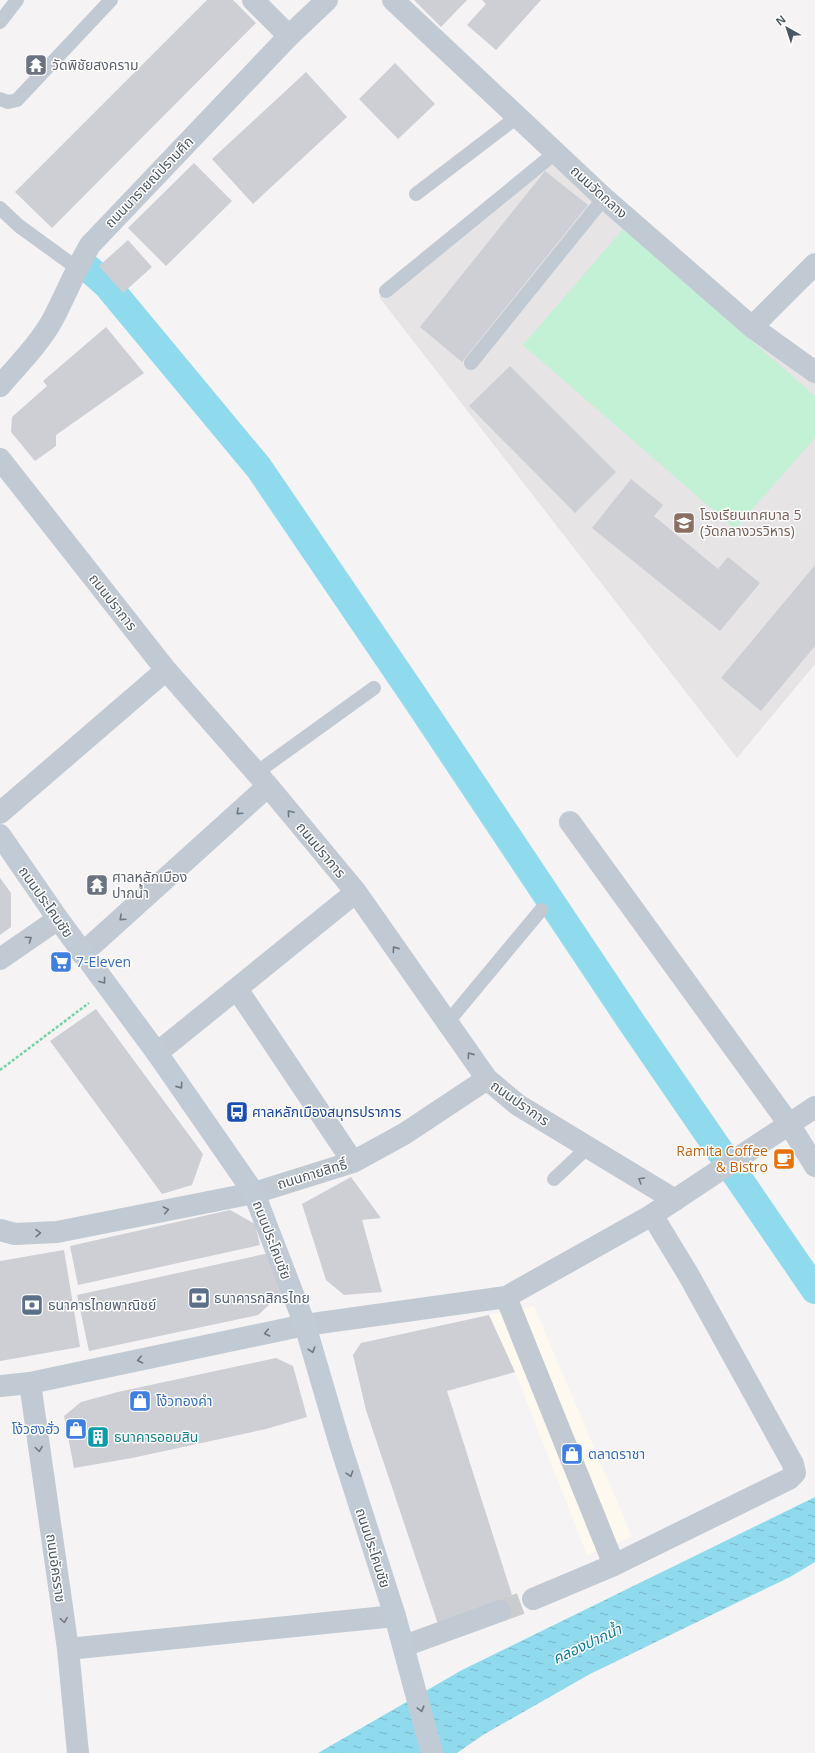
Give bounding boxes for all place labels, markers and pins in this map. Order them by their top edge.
temple icon: วัดพิชัยสงคราม [23,52,49,78]
place label: วัดพิชัยสงคราม [52,55,139,74]
place label: โรงเรียนเทศบาล 5 (วัดกลางวรวิหาร) [700,505,801,540]
school or university icon: โรงเรียนเทศบาล 5 (วัดกลางวรวิหาร) [671,510,697,536]
place label: ศาลหลักเมือง ปากน้ำ [112,867,187,902]
temple icon: ศาลหลักเมือง ปากน้ำ [84,872,110,898]
supermarket icon: 7-Eleven [48,949,74,975]
place label: 7-Eleven [76,952,131,971]
bus stop icon: ศาลหลักเมืองสมุทรปราการ [224,1099,250,1125]
place label: ศาลหลักเมืองสมุทรปราการ [252,1102,401,1121]
place label: Ramita Coffee & Bistro [676,1141,768,1176]
cafe icon: Ramita Coffee & Bistro [771,1146,797,1172]
bank icon: ธนาคารกสิกรไทย [186,1285,212,1311]
place label: ธนาคารกสิกรไทย [214,1288,310,1307]
bank icon: ธนาคารไทยพาณิชย์ [19,1292,45,1318]
place label: ธนาคารไทยพาณิชย์ [48,1295,156,1314]
shop icon: โง้วทองคำ [127,1388,153,1414]
place label: โง้วทองคำ [156,1391,213,1410]
shop icon: โง้วฮงฮั่ว [63,1416,89,1442]
place label: โง้วฮงฮั่ว [12,1419,60,1438]
building icon: ธนาคารออมสิน [85,1424,111,1450]
place label: ธนาคารออมสิน [114,1427,198,1446]
shop icon: ตลาดราชา [559,1441,585,1467]
place label: ตลาดราชา [588,1444,645,1463]

